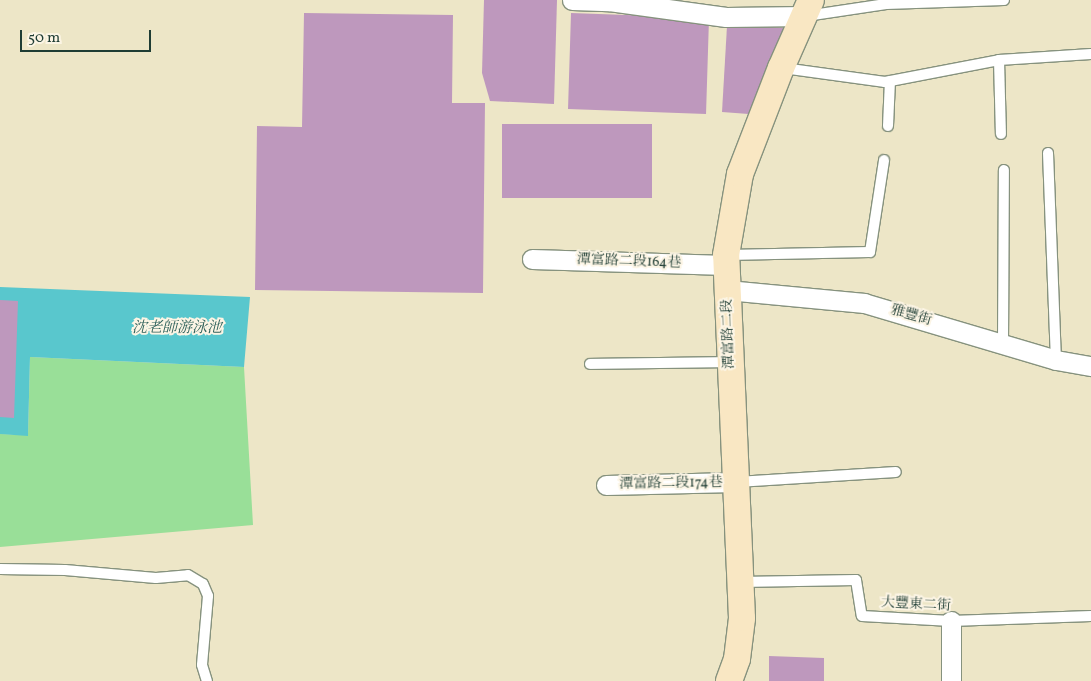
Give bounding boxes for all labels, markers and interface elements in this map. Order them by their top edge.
scale bar [22,20,154,52]
text: 50 m [28,28,60,49]
street label: 潭富路二段164巷 [577,252,681,272]
street label: 潭富路二段 [719,299,739,369]
street label: 雅豐街 [888,302,934,330]
water label: 沈老師游泳池 [132,320,222,338]
street label: 潭富路二段174巷 [619,475,723,493]
street label: 大豐東二街 [881,595,951,615]

